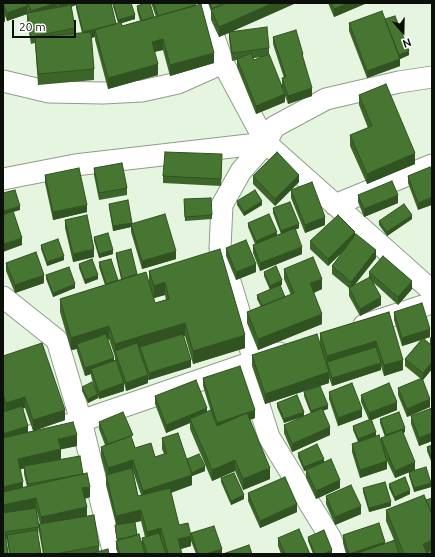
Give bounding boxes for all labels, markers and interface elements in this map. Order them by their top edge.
scale bar [14,12,78,38]
north arrow [383,12,423,52]
text: 20 m [19,20,46,33]
text: N [401,36,413,50]

